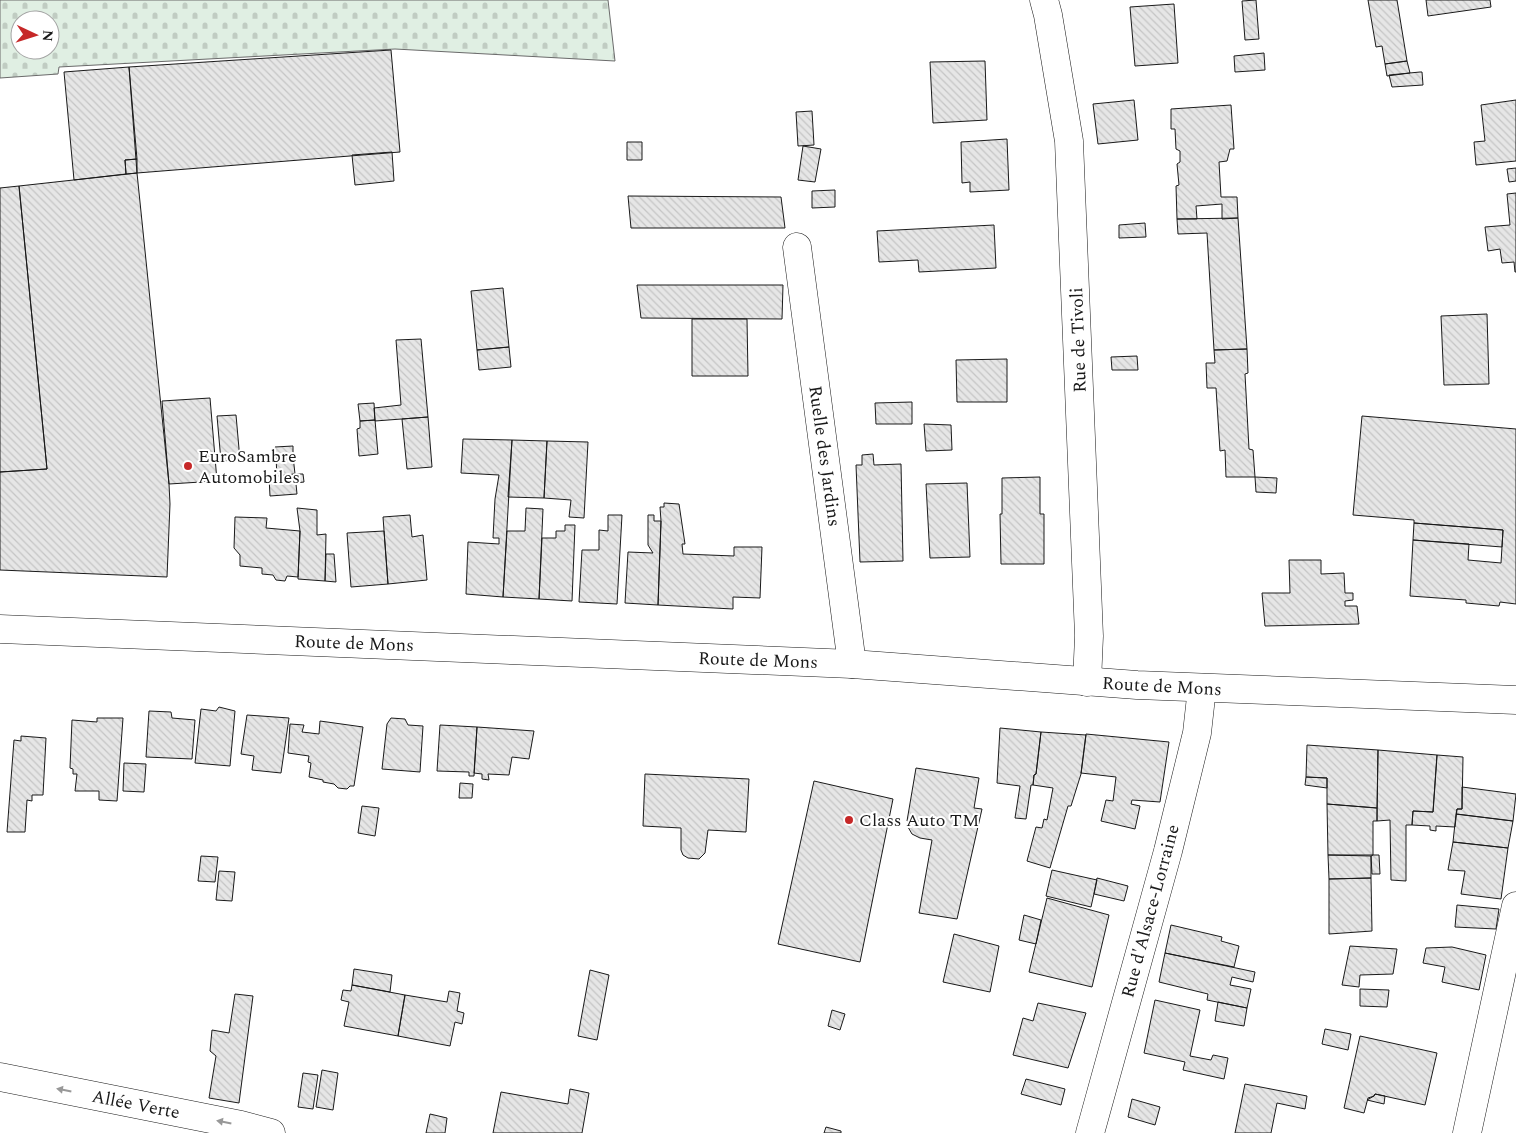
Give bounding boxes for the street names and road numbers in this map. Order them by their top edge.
street label: Rue de Tivoli [1063,287,1094,393]
street label: Ruelle des Jardins [801,384,848,528]
street label: Route de Mons [294,628,414,659]
street label: Route de Mons [698,645,818,676]
street label: Route de Mons [1101,670,1223,703]
street label: Rue d'Alsace-Lorraine [1114,821,1187,1001]
street label: Allée Verte [90,1083,182,1126]

